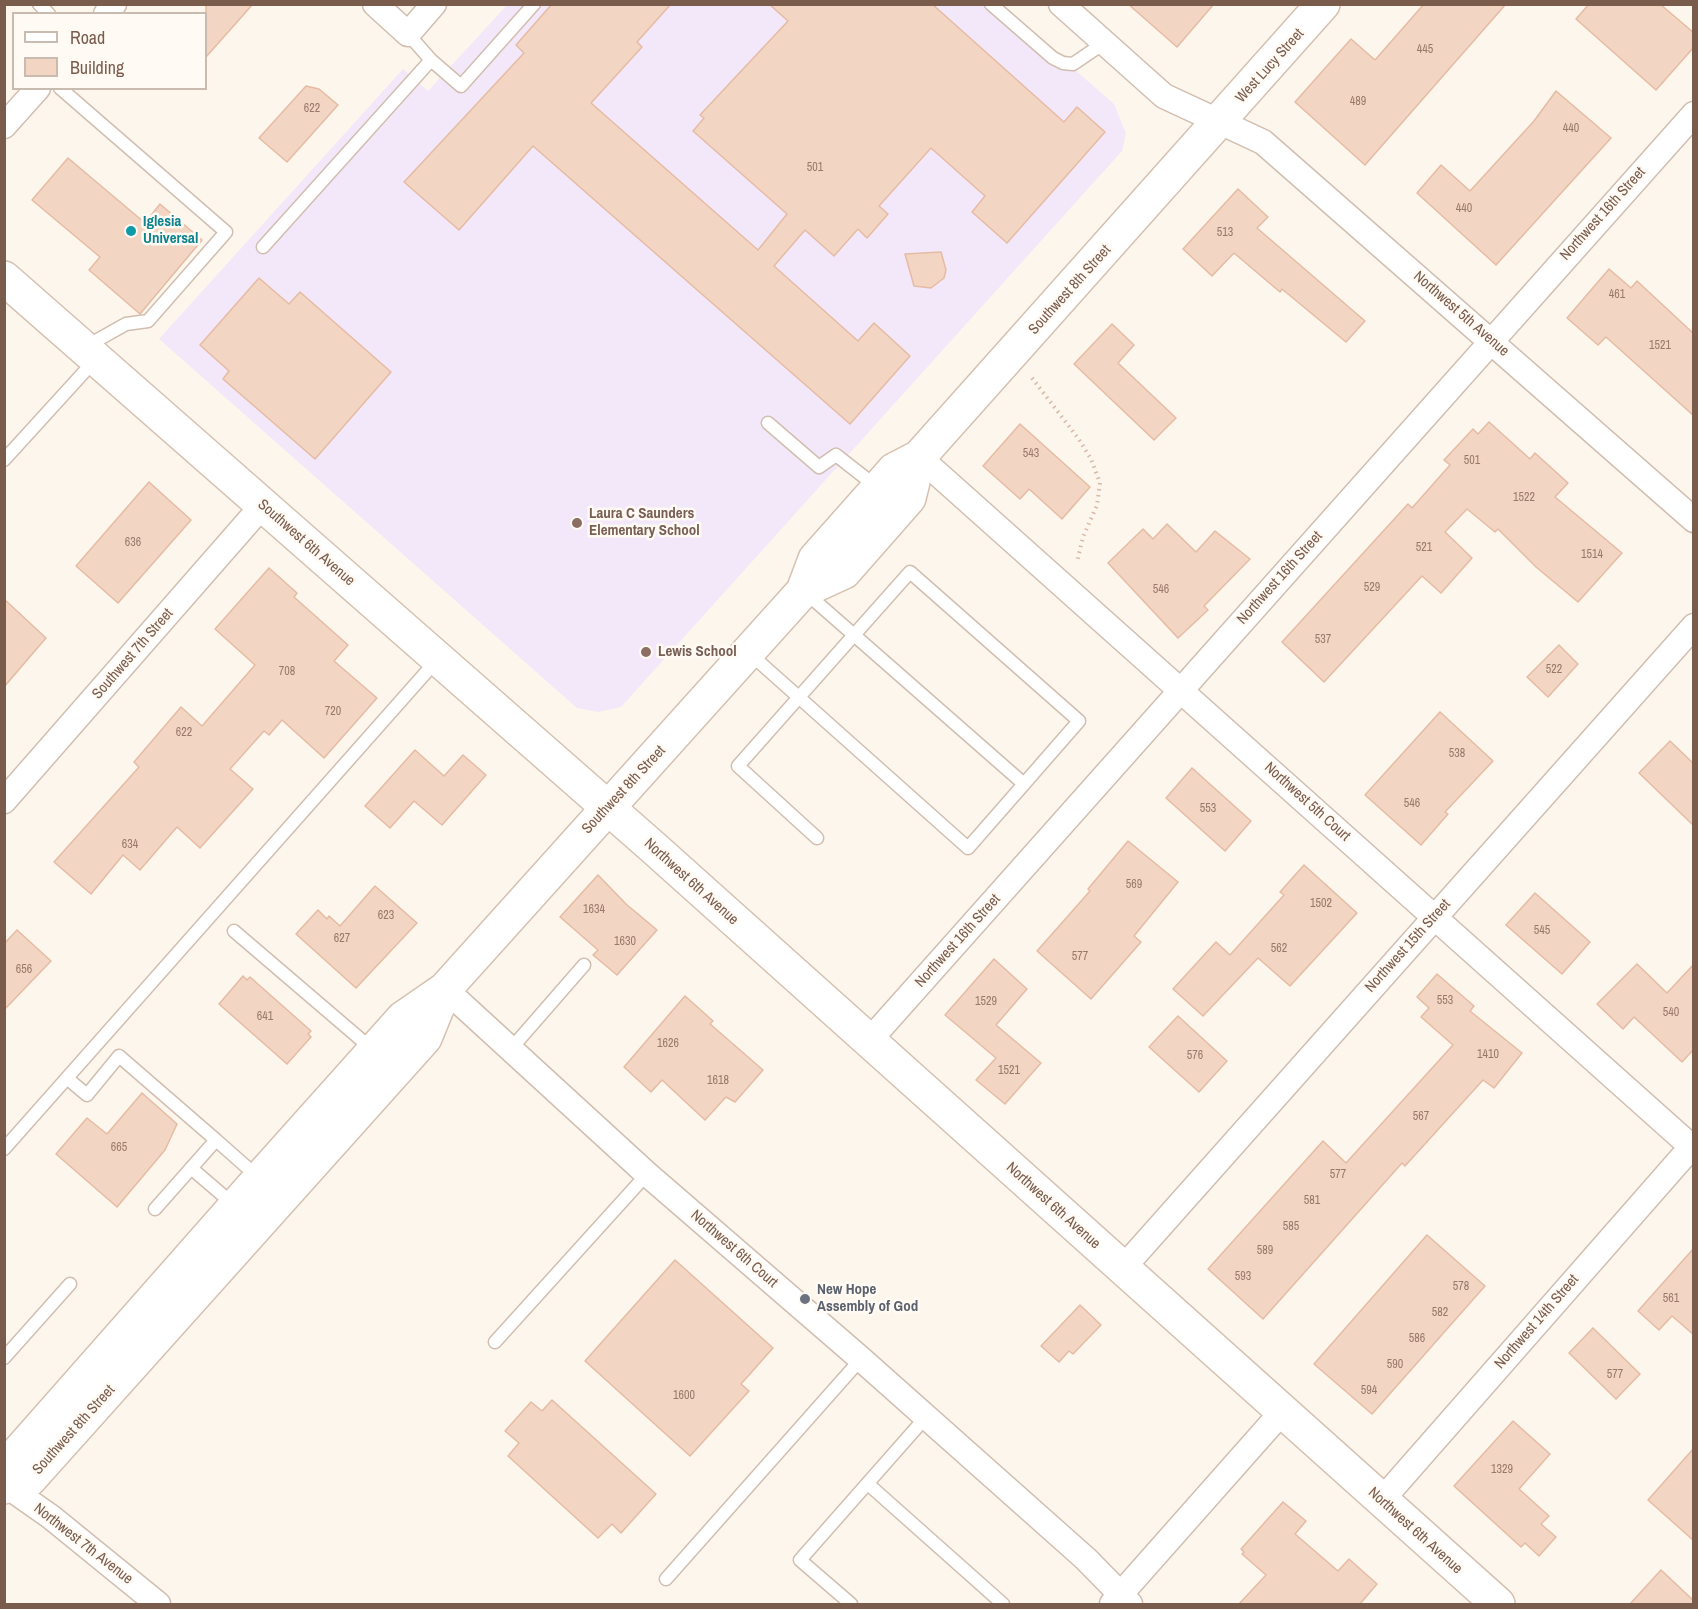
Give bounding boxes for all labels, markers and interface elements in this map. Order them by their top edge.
legend [12,12,207,90]
text: Road [70,25,105,50]
street label: West Lucy Street [1232,25,1308,107]
house number: 445 [1417,43,1433,57]
text: Building [70,55,124,80]
house number: 489 [1350,95,1366,109]
house number: 622 [304,102,320,116]
house number: 440 [1563,122,1579,136]
house number: 501 [807,161,823,175]
street label: Northwest 16th Street [1557,164,1649,264]
house number: 440 [1456,202,1472,216]
place label: Iglesia Universal [143,213,198,248]
marker: Iglesia Universal [124,224,138,238]
house number: 513 [1217,226,1233,240]
street label: Southwest 8th Street [1025,242,1115,338]
street label: Northwest 5th Avenue [1410,268,1512,360]
house number: 461 [1609,288,1625,302]
house number: 1521 [1649,339,1671,353]
house number: 543 [1023,447,1039,461]
house number: 501 [1464,454,1480,468]
house number: 1522 [1513,491,1535,505]
street label: Southwest 6th Avenue [254,496,358,590]
place label: Laura C Saunders Elementary School [589,505,700,540]
marker: Laura C Saunders Elementary School [570,516,584,530]
street label: Northwest 16th Street [1234,528,1326,628]
house number: 636 [125,536,141,550]
house number: 521 [1416,541,1432,555]
house number: 1514 [1581,548,1603,562]
house number: 529 [1364,581,1380,595]
house number: 546 [1153,583,1169,597]
street label: Southwest 7th Street [89,605,177,703]
house number: 537 [1315,633,1331,647]
place label: Lewis School [658,643,737,661]
marker: Lewis School [639,645,653,659]
house number: 522 [1546,663,1562,677]
house number: 708 [279,665,295,679]
house number: 720 [325,705,341,719]
house number: 622 [176,726,192,740]
street label: Southwest 8th Street [578,742,670,838]
house number: 538 [1449,747,1465,761]
street label: Northwest 5th Court [1260,759,1354,845]
house number: 546 [1404,797,1420,811]
house number: 553 [1200,802,1216,816]
street label: Northwest 6th Avenue [640,835,742,929]
house number: 634 [122,838,138,852]
house number: 569 [1126,878,1142,892]
street label: Northwest 16th Street [912,891,1004,991]
street label: Northwest 15th Street [1362,896,1454,996]
house number: 1502 [1310,897,1332,911]
house number: 1634 [583,903,605,917]
house number: 623 [378,909,394,923]
house number: 545 [1534,924,1550,938]
house number: 627 [334,932,350,946]
house number: 1630 [614,935,636,949]
house number: 562 [1271,942,1287,956]
house number: 577 [1072,950,1088,964]
house number: 656 [16,963,32,977]
house number: 553 [1437,994,1453,1008]
house number: 1529 [975,995,997,1009]
house number: 540 [1663,1006,1679,1020]
house number: 641 [257,1010,273,1024]
house number: 1626 [657,1037,679,1051]
house number: 1410 [1477,1048,1499,1062]
house number: 576 [1187,1049,1203,1063]
house number: 1521 [998,1064,1020,1078]
house number: 1618 [707,1074,729,1088]
house number: 567 [1413,1110,1429,1124]
house number: 665 [111,1141,127,1155]
street label: Northwest 6th Avenue [1002,1159,1104,1253]
house number: 577 [1330,1168,1346,1182]
house number: 581 [1304,1194,1320,1208]
street label: Northwest 6th Court [687,1206,781,1292]
house number: 585 [1283,1220,1299,1234]
house number: 589 [1257,1244,1273,1258]
house number: 593 [1235,1270,1251,1284]
street label: Northwest 14th Street [1491,1271,1583,1373]
house number: 578 [1453,1280,1469,1294]
place label: New Hope Assembly of God [817,1281,918,1316]
marker: New Hope Assembly of God [798,1292,812,1306]
house number: 561 [1663,1292,1679,1306]
house number: 582 [1432,1306,1448,1320]
house number: 586 [1409,1332,1425,1346]
house number: 590 [1387,1358,1403,1372]
house number: 577 [1607,1368,1623,1382]
street label: Southwest 8th Street [29,1382,119,1478]
house number: 594 [1361,1384,1377,1398]
house number: 1600 [673,1389,695,1403]
house number: 1329 [1491,1463,1513,1477]
street label: Northwest 6th Avenue [1364,1484,1466,1578]
street label: Northwest 7th Avenue [30,1500,136,1588]

